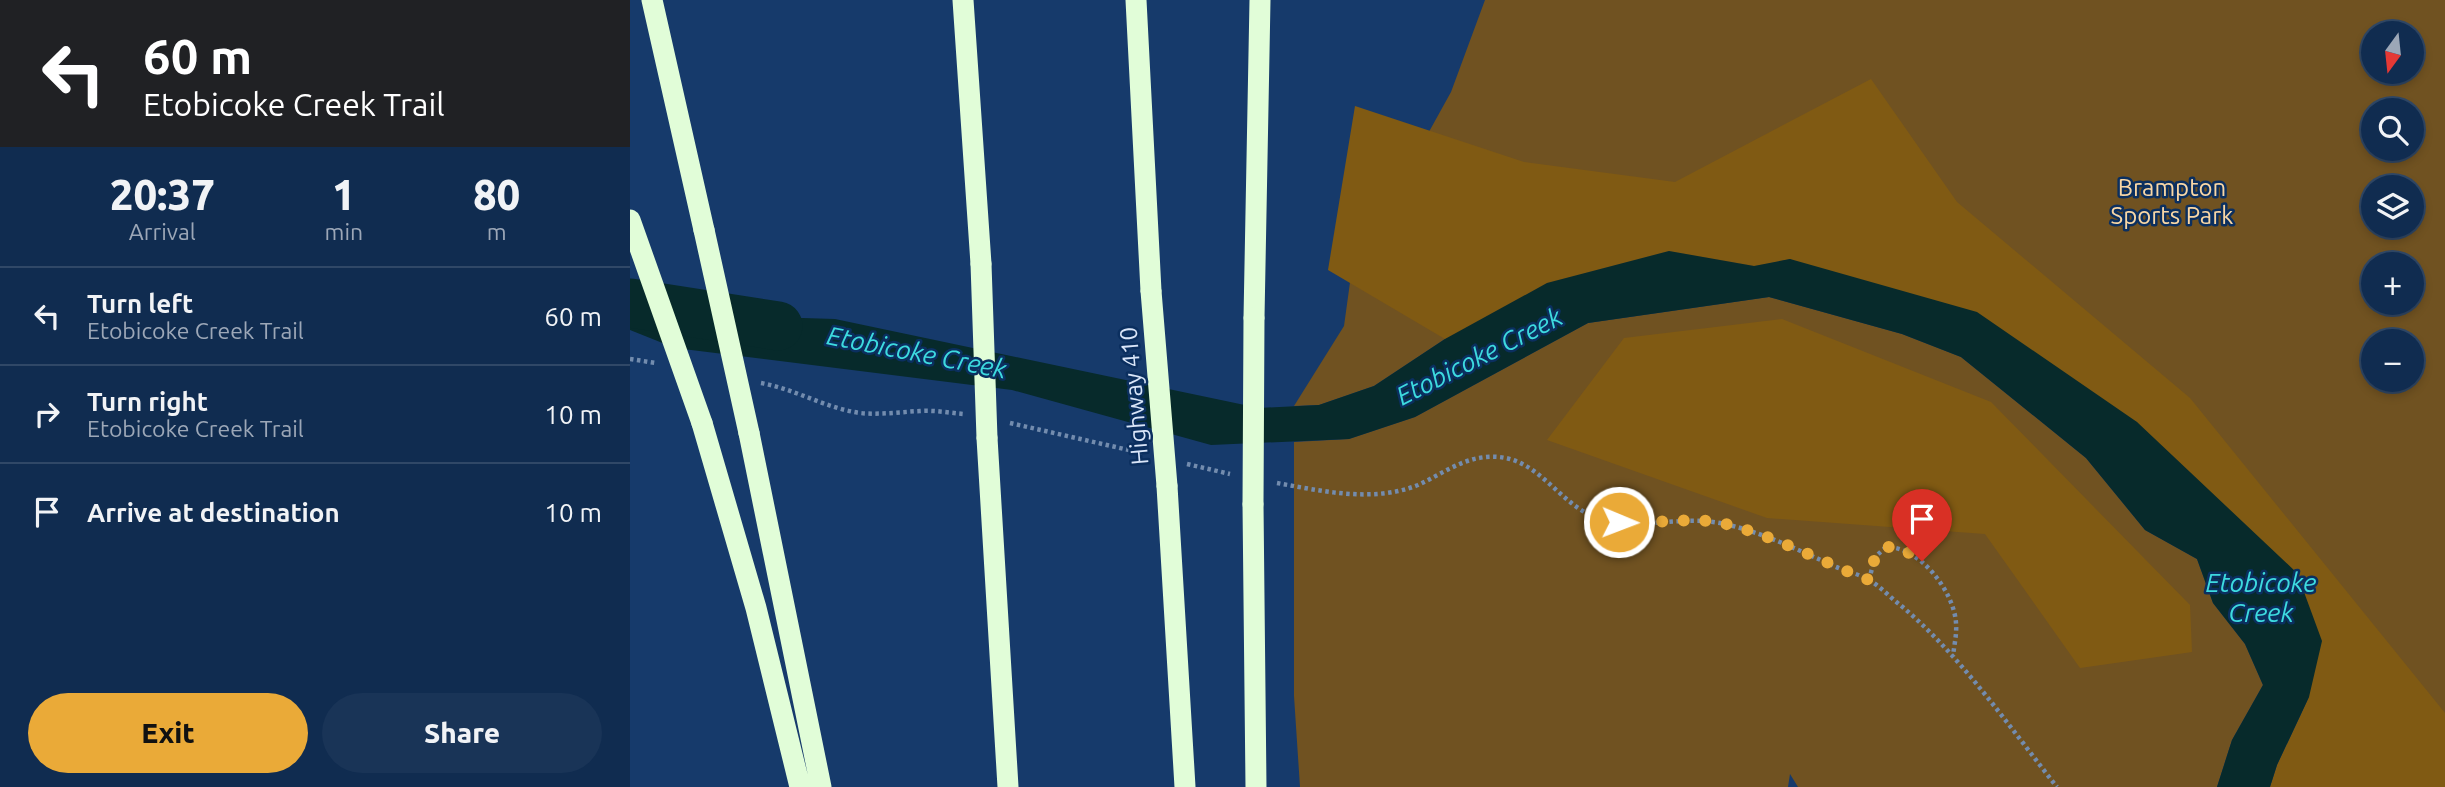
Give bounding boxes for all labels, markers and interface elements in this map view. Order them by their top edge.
north arrow [2361,21,2424,84]
map controls [2361,21,2424,392]
icon: left [28,28,119,119]
text: 60 m [143,28,252,83]
text: Etobicoke Creek Trail [143,86,445,122]
button: search [2361,98,2424,161]
text: 20:37 [110,171,215,218]
text: 1 [332,171,356,218]
text: 80 [473,171,520,218]
park label: Brampton Sports Park [2111,174,2233,229]
button: layers [2361,175,2424,238]
text: Arrival [129,219,196,244]
text: min [325,219,363,244]
text: m [487,219,507,244]
button: + [2361,252,2424,315]
text: Turn left [87,289,193,318]
icon: left [28,297,66,335]
water label: Etobicoke Creek [1391,301,1567,410]
text: 60 m [544,302,602,331]
text: Etobicoke Creek Trail [87,318,304,343]
water label: Etobicoke Creek [825,320,1010,384]
street label: Highway 410 [1115,326,1153,466]
button: − [2361,329,2424,392]
text: Turn right [87,387,208,416]
icon: right [28,395,66,433]
text: 10 m [544,400,602,429]
text: Etobicoke Creek Trail [87,416,304,441]
position arrow [1582,485,1656,559]
pin [1892,489,1952,561]
icon: arrive [28,493,66,531]
text: Arrive at destination [87,498,340,527]
text: 10 m [544,498,602,527]
icon: arrive [1903,500,1941,538]
water label: Etobicoke Creek [2206,568,2316,627]
button: Exit [28,693,308,773]
button: Share [322,693,602,773]

